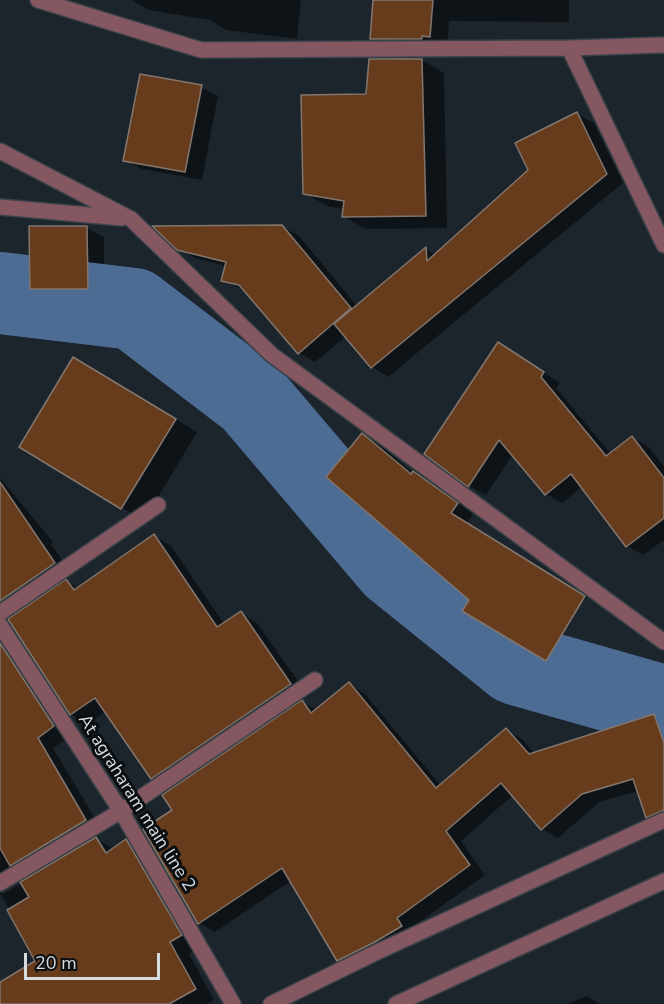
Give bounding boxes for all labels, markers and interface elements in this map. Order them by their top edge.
street label: At agraharam main line 2 [73,711,199,895]
scale bar [27,941,164,979]
text: 20 m [35,951,77,975]

